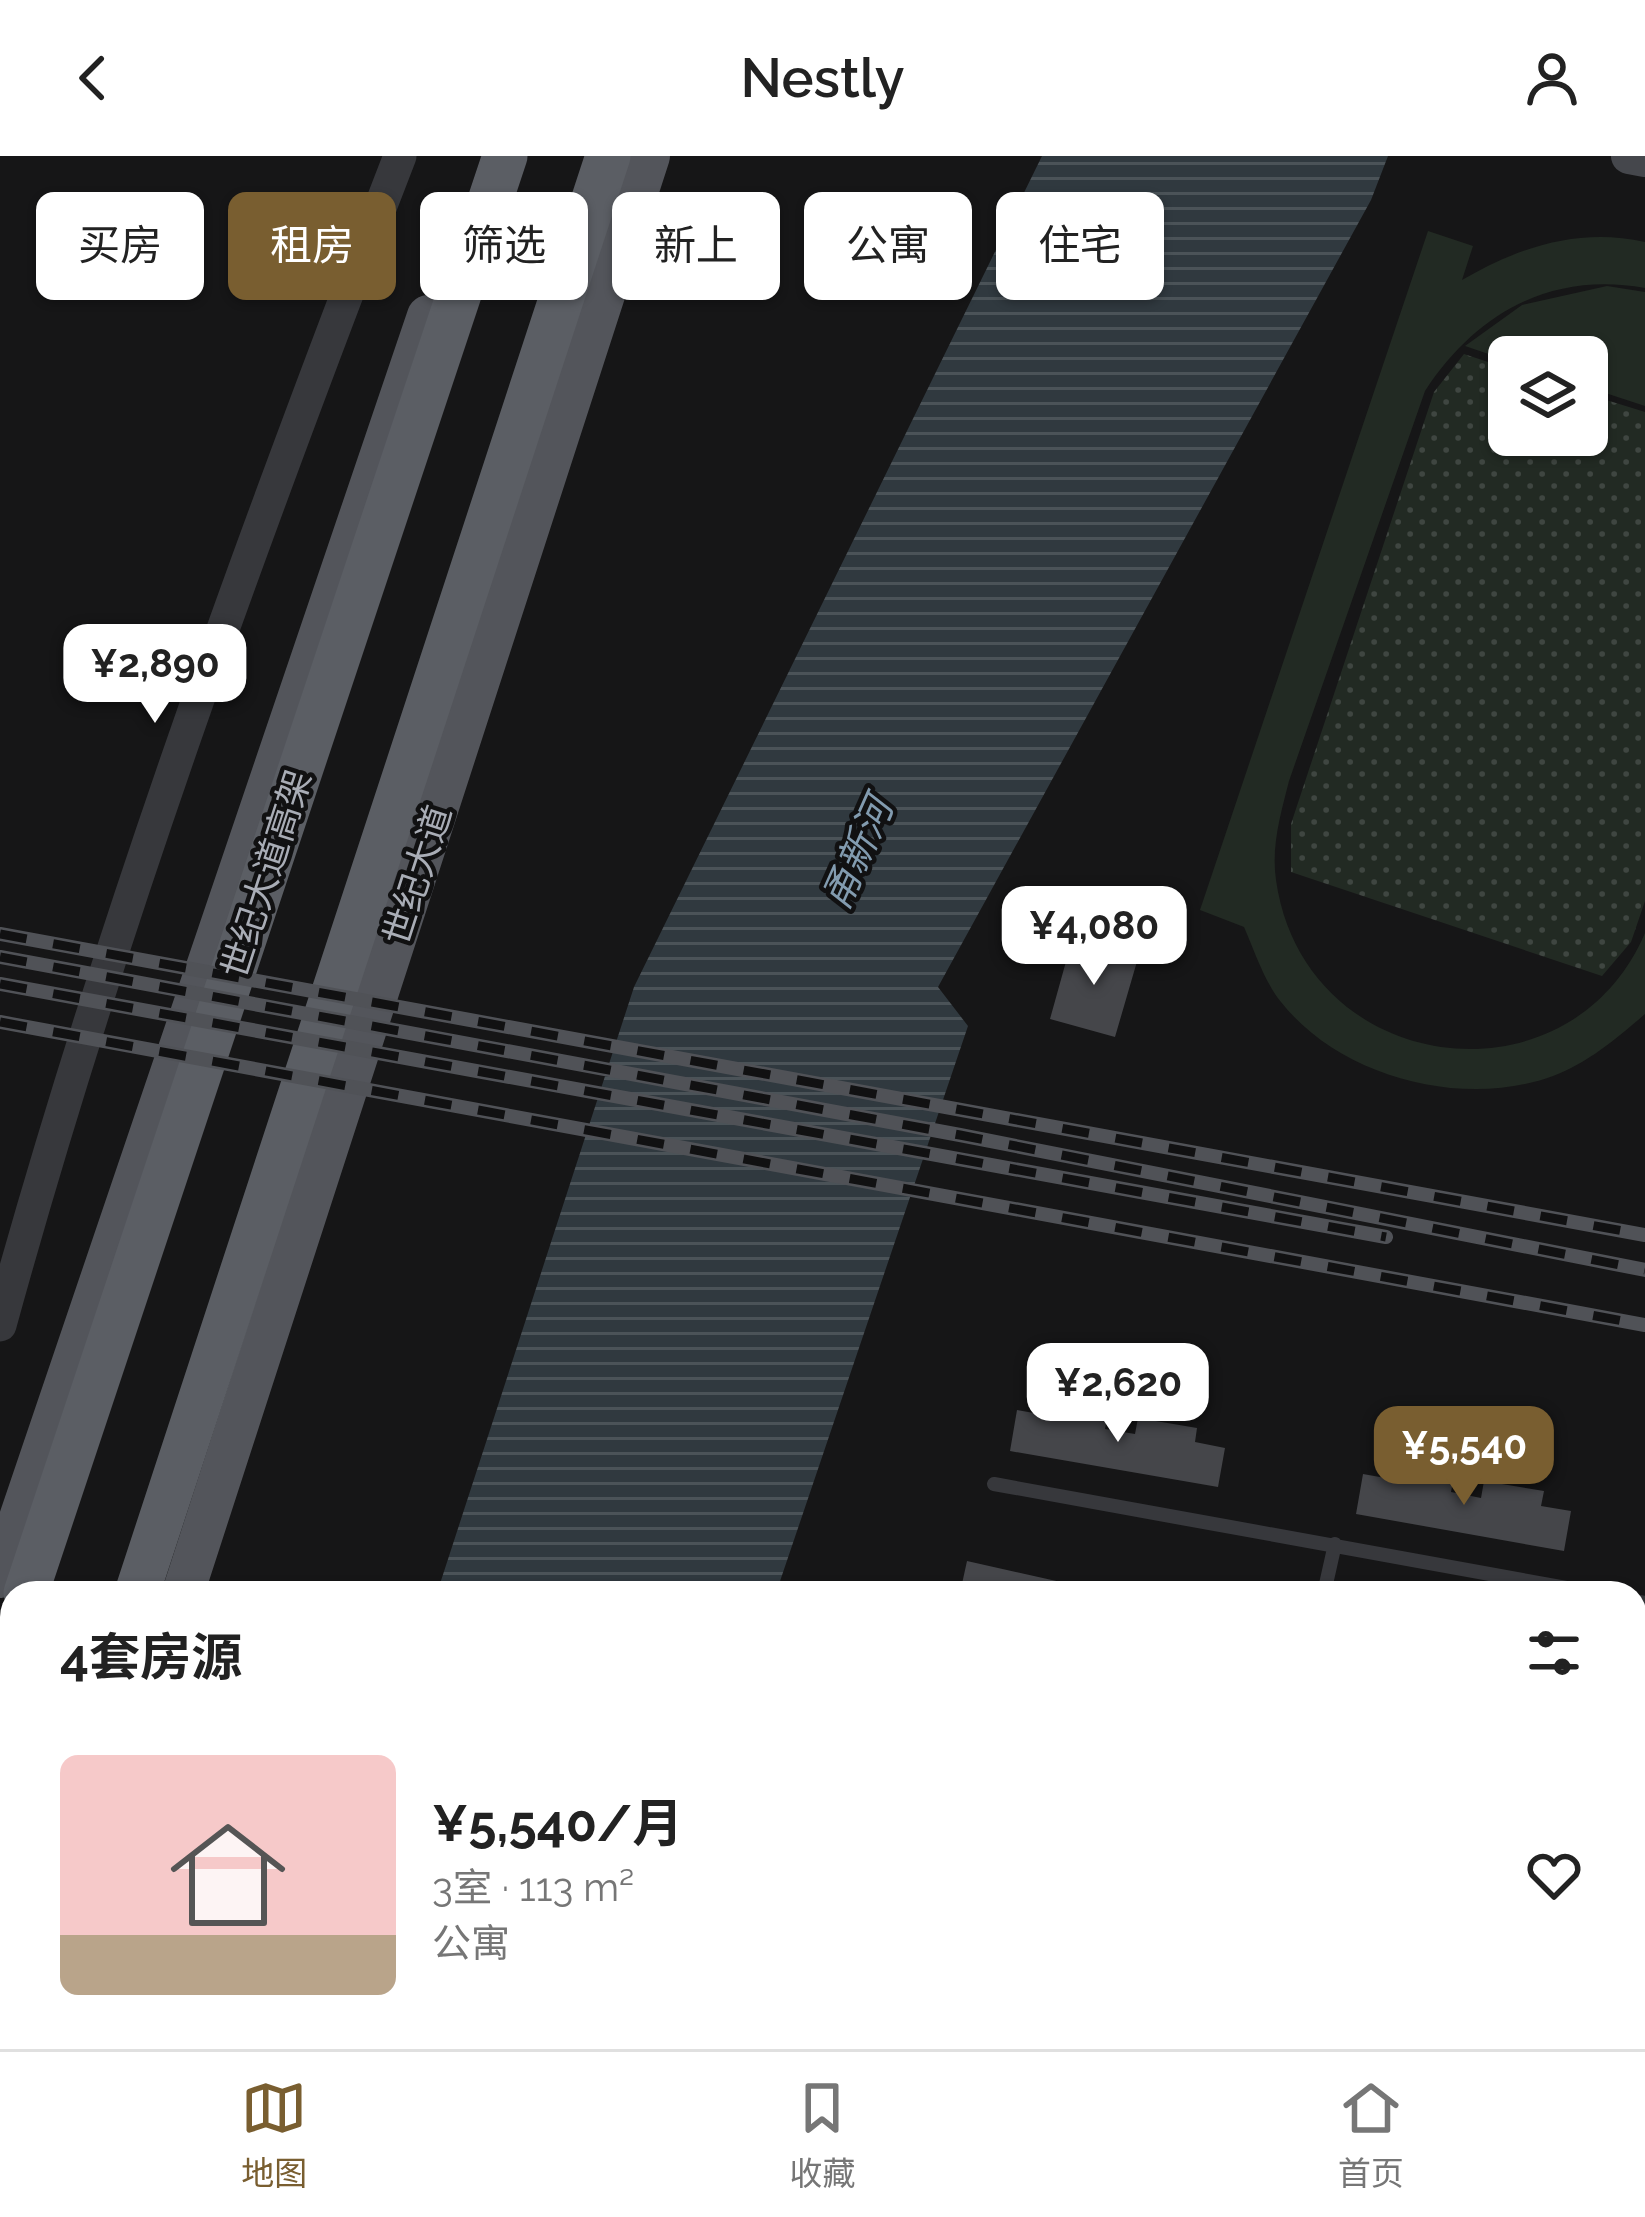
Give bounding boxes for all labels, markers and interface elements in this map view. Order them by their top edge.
icon: back [60,45,126,111]
icon: person [1519,45,1585,111]
text: Nestly [741,46,904,110]
chip: 买房 [36,192,204,300]
chip: 租房 [228,192,396,300]
chip: 筛选 [420,192,588,300]
chip: 新上 [612,192,780,300]
chip: 公寓 [804,192,972,300]
chip: 住宅 [996,192,1164,300]
map controls [1488,336,1608,456]
button: layers [1488,336,1608,456]
pin: ¥2,890 [57,624,253,726]
text: ¥2,890 [90,640,220,686]
street label: 世纪大道高架 [213,765,319,983]
water label: 甬新河 [812,784,905,916]
street label: 世纪大道 [375,800,459,950]
pin: ¥4,080 [996,886,1192,988]
text: ¥4,080 [1029,902,1159,948]
pin: ¥2,620 [1020,1343,1216,1445]
text: ¥2,620 [1054,1359,1182,1405]
pin: ¥5,540 [1366,1406,1562,1508]
text: ¥5,540 [1401,1422,1527,1468]
icon: filters [1521,1620,1587,1686]
text: 4套房源 [60,1627,242,1687]
text: ¥5,540/月 [432,1793,683,1853]
icon: home [156,1803,300,1947]
icon: heart [1521,1842,1587,1908]
text: 3室 · 113 m² [432,1864,634,1910]
text: 公寓 [432,1920,510,1966]
tab: 地图 [241,2075,307,2195]
tab: 收藏 [789,2075,855,2195]
tab: 首页 [1338,2075,1404,2195]

